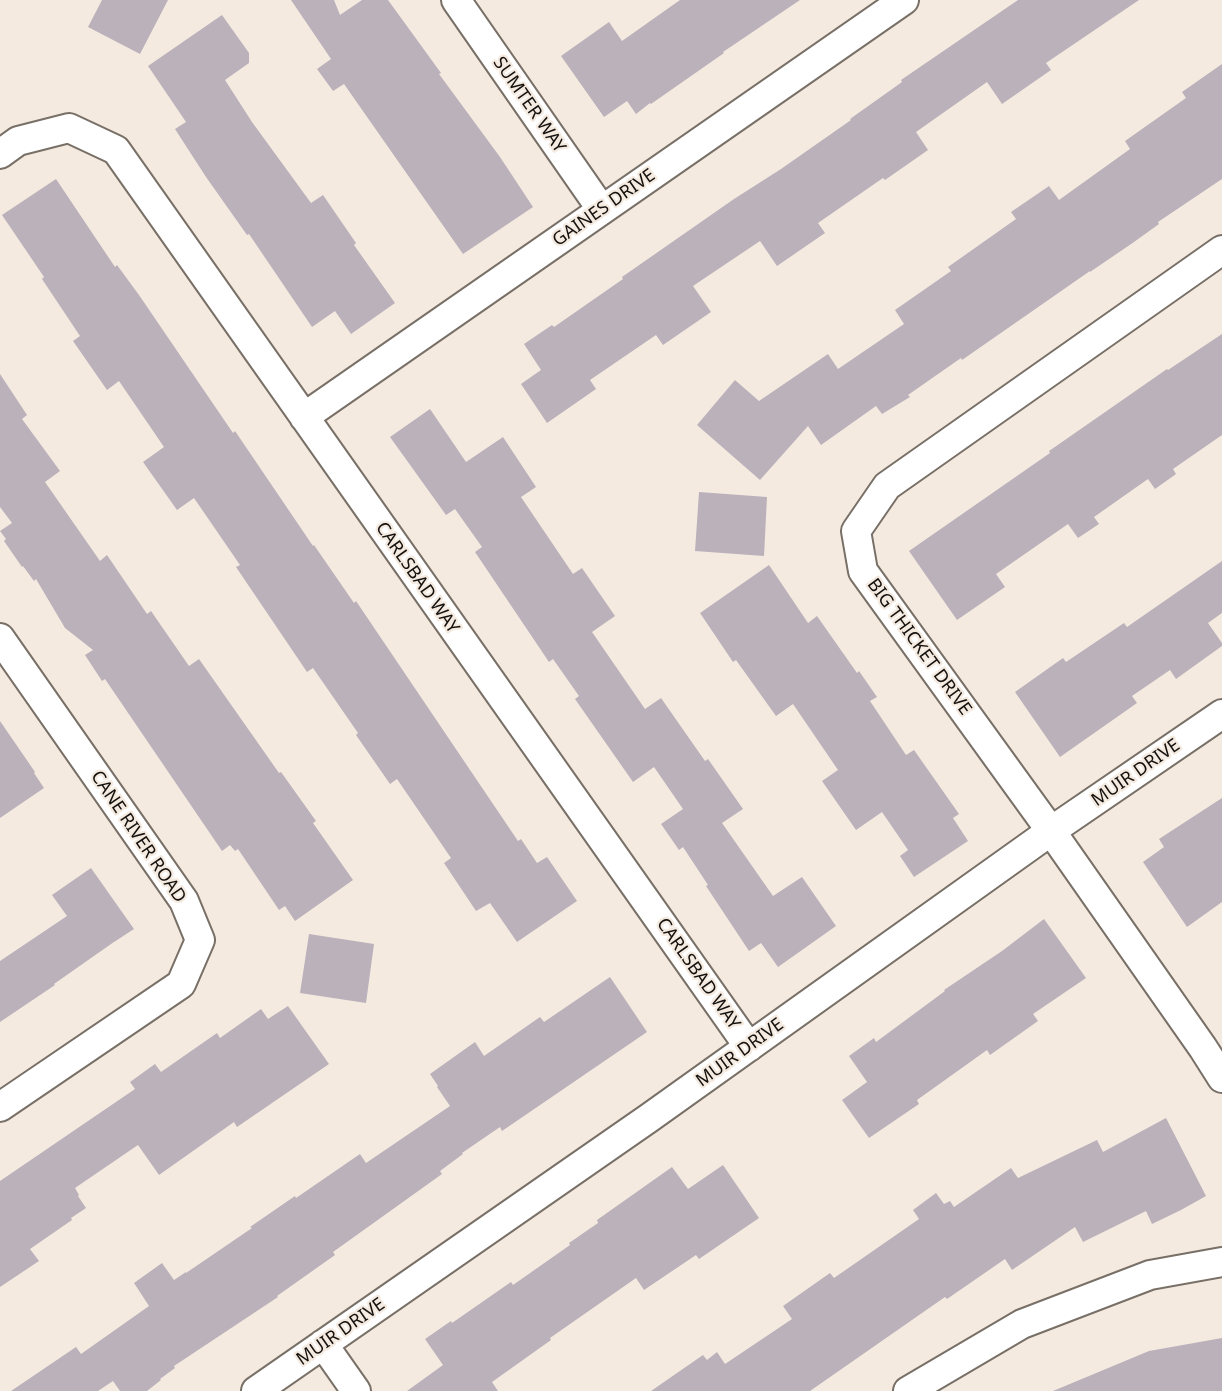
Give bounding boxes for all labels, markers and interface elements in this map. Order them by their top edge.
street label: SUMTER WAY [488,53,570,157]
street label: GAINES DRIVE [549,165,659,251]
street label: CARLSBAD WAY [371,518,463,638]
street label: BIG THICKET DRIVE [862,575,976,719]
street label: MUIR DRIVE [1088,735,1184,811]
street label: CANE RIVER ROAD [86,767,190,907]
street label: CARLSBAD WAY [652,914,744,1034]
street label: MUIR DRIVE [692,1014,788,1092]
street label: MUIR DRIVE [293,1294,389,1370]

